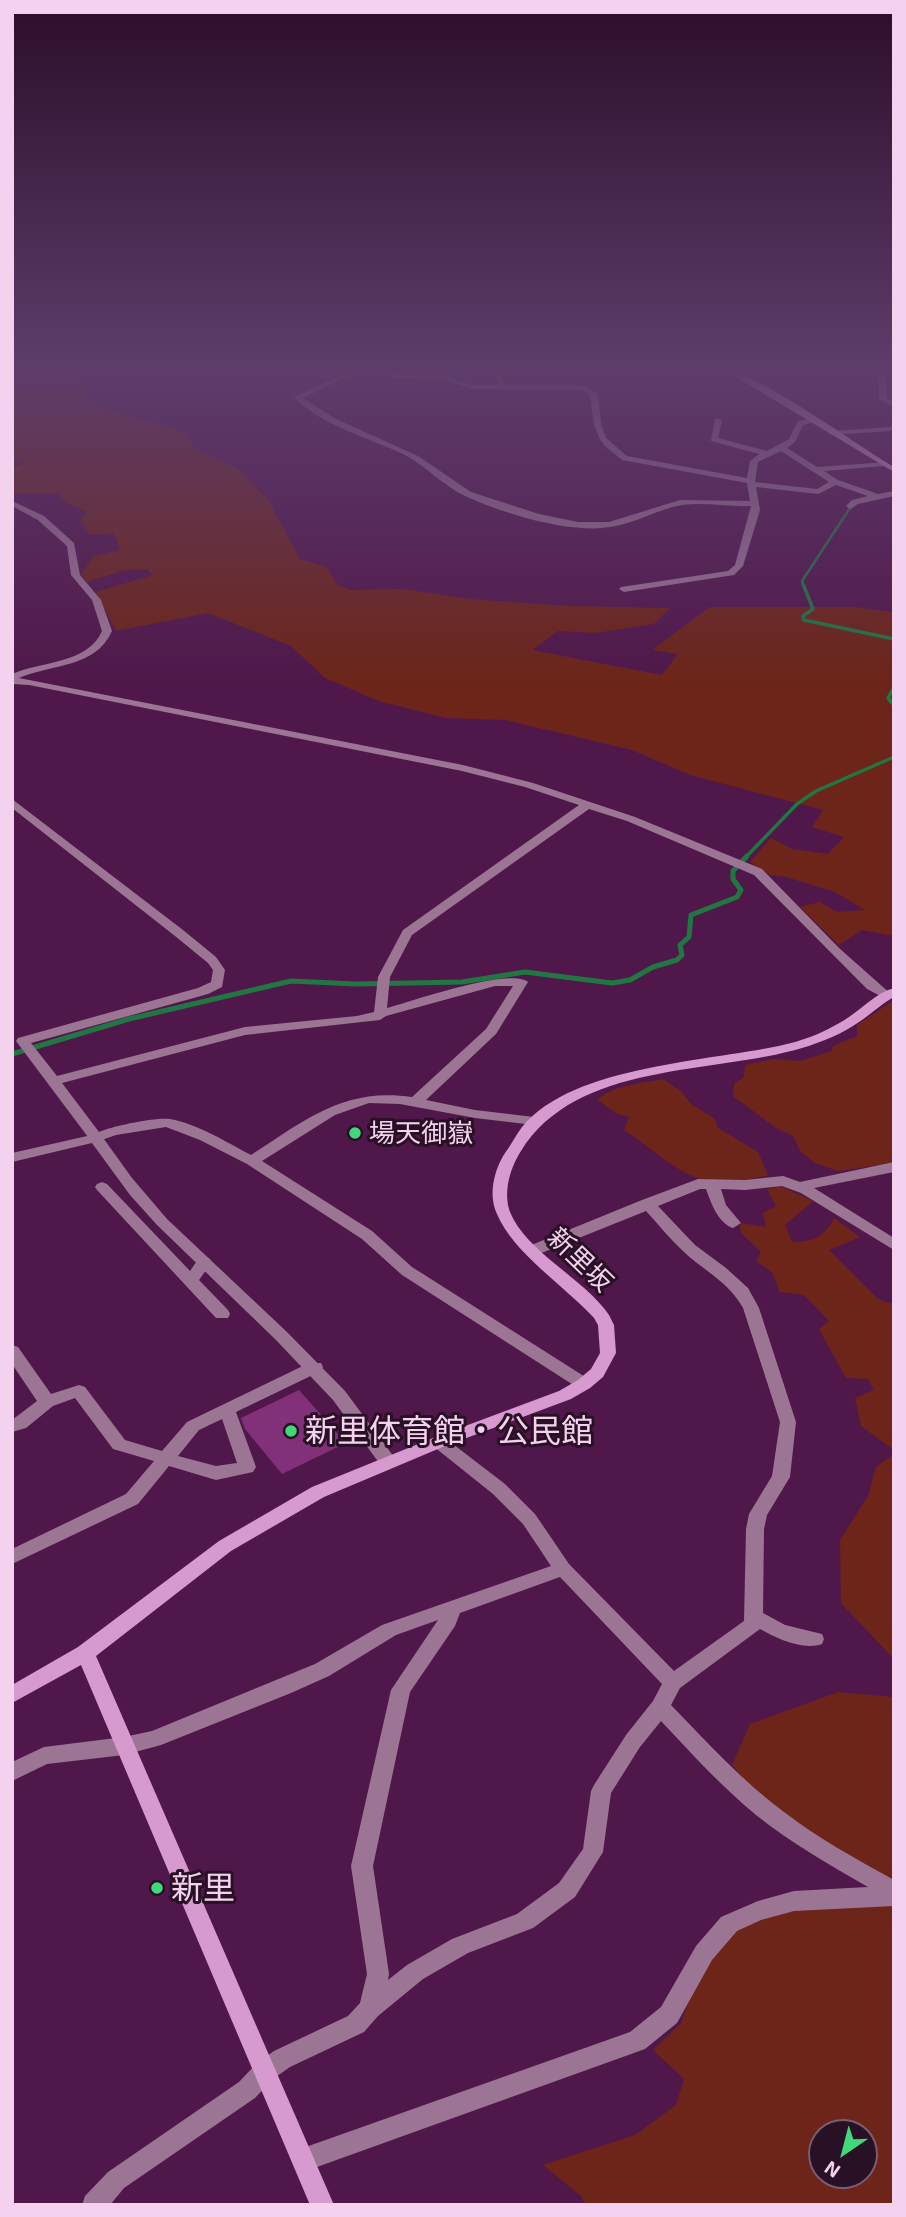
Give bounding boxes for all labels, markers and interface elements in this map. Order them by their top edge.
place label: 場天御嶽 [369,1117,473,1149]
marker: 場天御嶽 [347,1125,363,1141]
street label: 新里坂 [541,1222,619,1298]
place label: 新里体育館・公民館 [305,1412,593,1450]
marker: 新里体育館・公民館 [283,1423,299,1439]
place label: 新里 [171,1869,235,1907]
marker: 新里 [149,1880,165,1896]
north arrow [808,2119,878,2189]
text: N [820,2157,844,2183]

